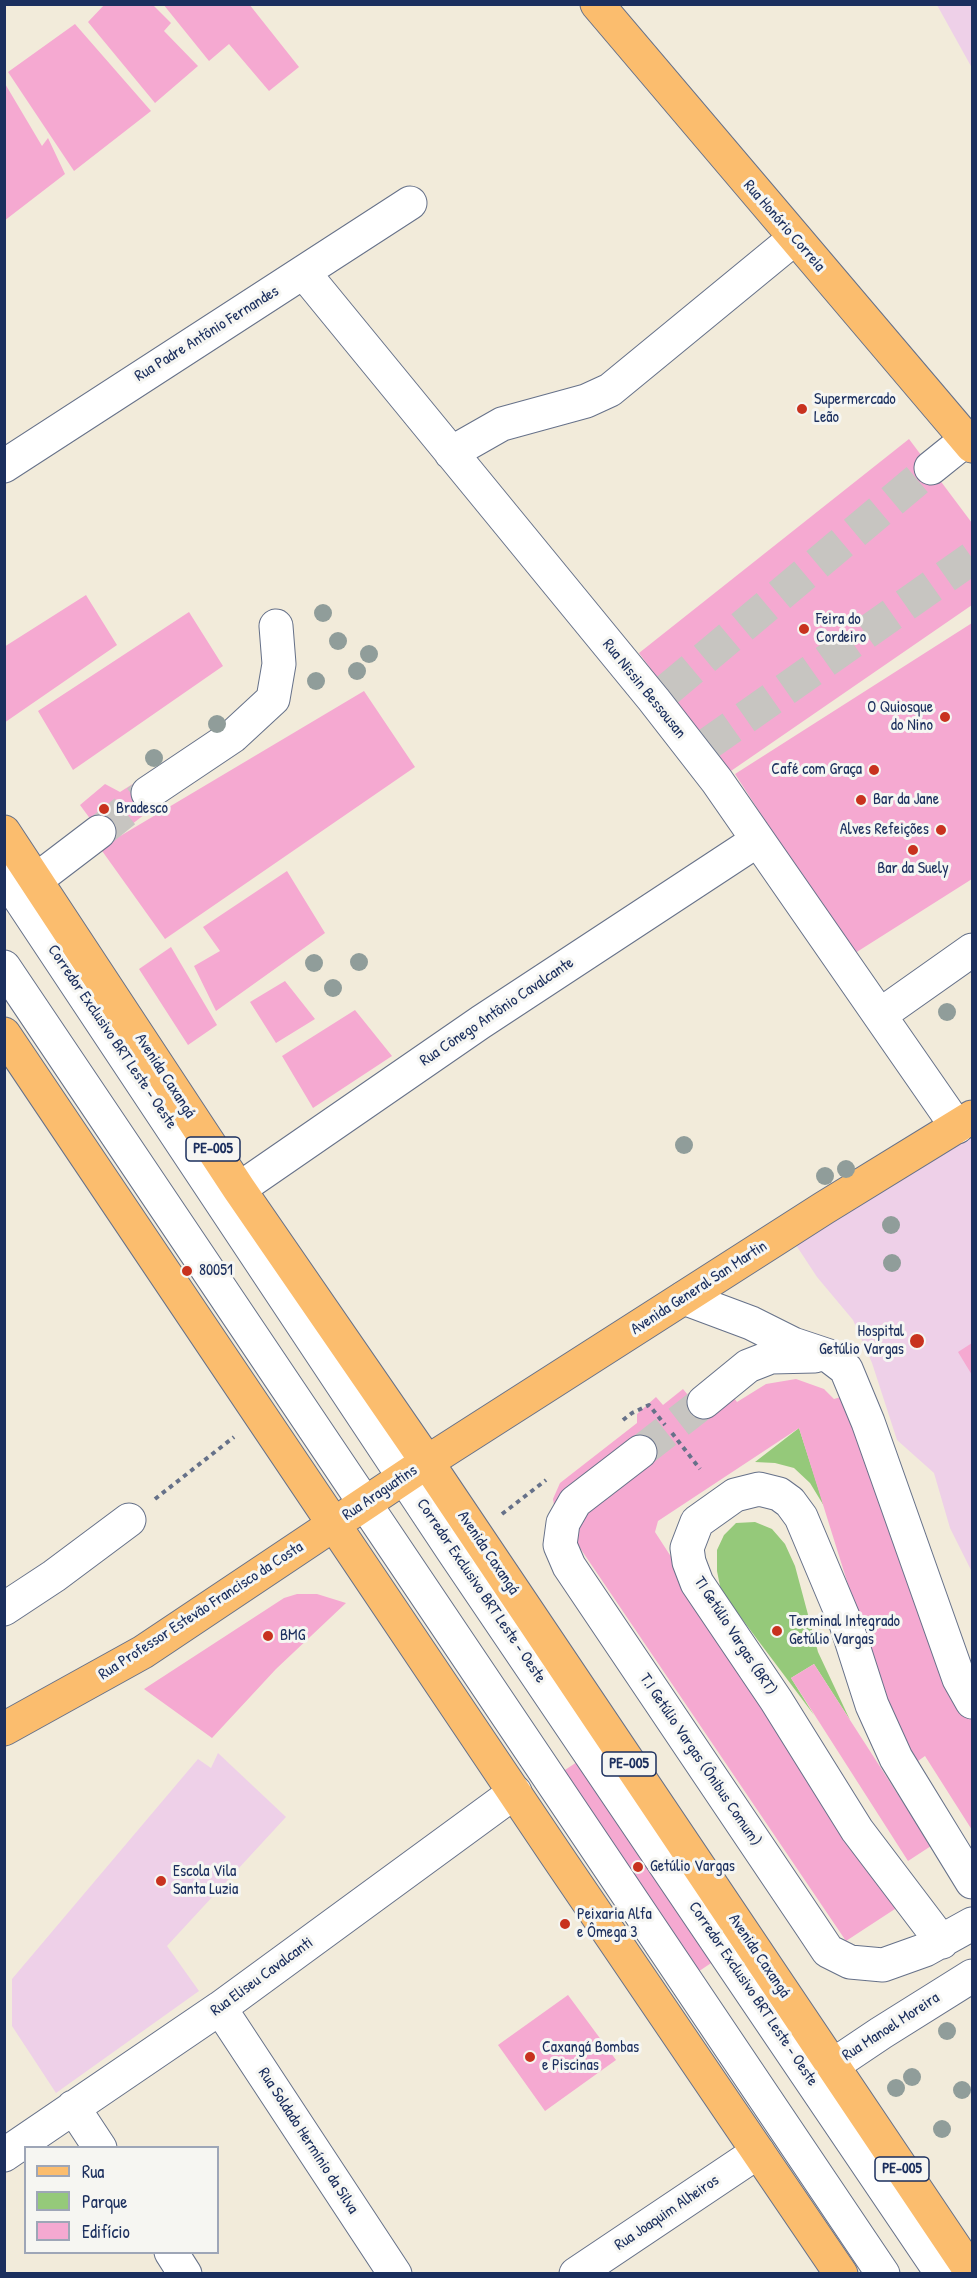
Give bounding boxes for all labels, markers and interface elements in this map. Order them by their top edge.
street label: Rua Honório Correia [739,176,829,276]
street label: Rua Padre Antônio Fernandes [132,282,282,386]
place label: Supermercado Leão [814,390,896,428]
marker: Supermercado Leão [795,402,809,416]
place label: Feira do Cordeiro [816,610,866,648]
marker: Feira do Cordeiro [797,622,811,636]
street label: Rua Nissin Bessousan [598,636,690,742]
place label: O Quiosque do Nino [867,698,933,736]
marker: O Quiosque do Nino [938,710,952,724]
place label: Café com Graça [771,760,862,780]
marker: Café com Graça [867,763,881,777]
place label: Bar da Jane [873,790,939,810]
marker: Bar da Jane [854,793,868,807]
place label: Bradesco [116,799,168,819]
marker: Bradesco [97,802,111,816]
place label: Alves Refeições [840,820,929,840]
marker: Alves Refeições [934,823,948,837]
marker: Bar da Suely [906,843,920,857]
place label: Bar da Suely [877,859,949,879]
street label: Corredor Exclusivo BRT Leste - Oeste [43,941,181,1133]
street label: Rua Cônego Antônio Cavalcante [417,953,577,1071]
street label: Avenida Caxangá [131,1030,199,1122]
road number: PE-005 [186,1137,240,1161]
street label: Avenida General San Martin [627,1237,771,1339]
place label: 80051 [199,1261,233,1281]
marker: 80051 [180,1264,194,1278]
place label: Hospital Getúlio Vargas [819,1322,904,1360]
marker: Hospital Getúlio Vargas [908,1332,926,1350]
street label: Rua Araguatins [339,1461,421,1525]
street label: Corredor Exclusivo BRT Leste - Oeste [412,1495,550,1687]
street label: Avenida Caxangá [453,1508,523,1598]
street label: Rua Professor Estevão Francisco da Costa [95,1538,307,1684]
street label: TI Getúlio Vargas (BRT) [689,1573,781,1699]
place label: Terminal Integrado Getúlio Vargas [789,1612,900,1650]
marker: Terminal Integrado Getúlio Vargas [770,1624,784,1638]
place label: BMG [280,1626,305,1646]
marker: BMG [261,1629,275,1643]
street label: T.I Getúlio Vargas (Ônibus Comum) [635,1670,765,1850]
road number: PE-005 [602,1752,656,1776]
place label: Getúlio Vargas [650,1857,735,1877]
marker: Getúlio Vargas [631,1860,645,1874]
place label: Escola Vila Santa Luzia [173,1862,238,1900]
marker: Escola Vila Santa Luzia [154,1874,168,1888]
street label: Corredor Exclusivo BRT Leste - Oeste [684,1898,822,2090]
place label: Peixaria Alfa e Ômega 3 [577,1905,652,1943]
street label: Avenida Caxangá [724,1911,794,2001]
marker: Peixaria Alfa e Ômega 3 [558,1917,572,1931]
street label: Rua Eliseu Cavalcanti [207,1933,317,2021]
street label: Rua Manoel Moreira [839,1988,943,2066]
place label: Caxangá Bombas e Piscinas [542,2038,639,2076]
marker: Caxangá Bombas e Piscinas [523,2050,537,2064]
street label: Rua Soldado Hermínio da Silva [254,2064,362,2218]
legend [24,2146,219,2254]
road number: PE-005 [875,2157,929,2181]
text: Rua [82,2159,104,2184]
street label: Rua Joaquim Alheiros [611,2171,723,2255]
text: Parque [82,2189,127,2214]
text: Edifício [82,2219,130,2244]

